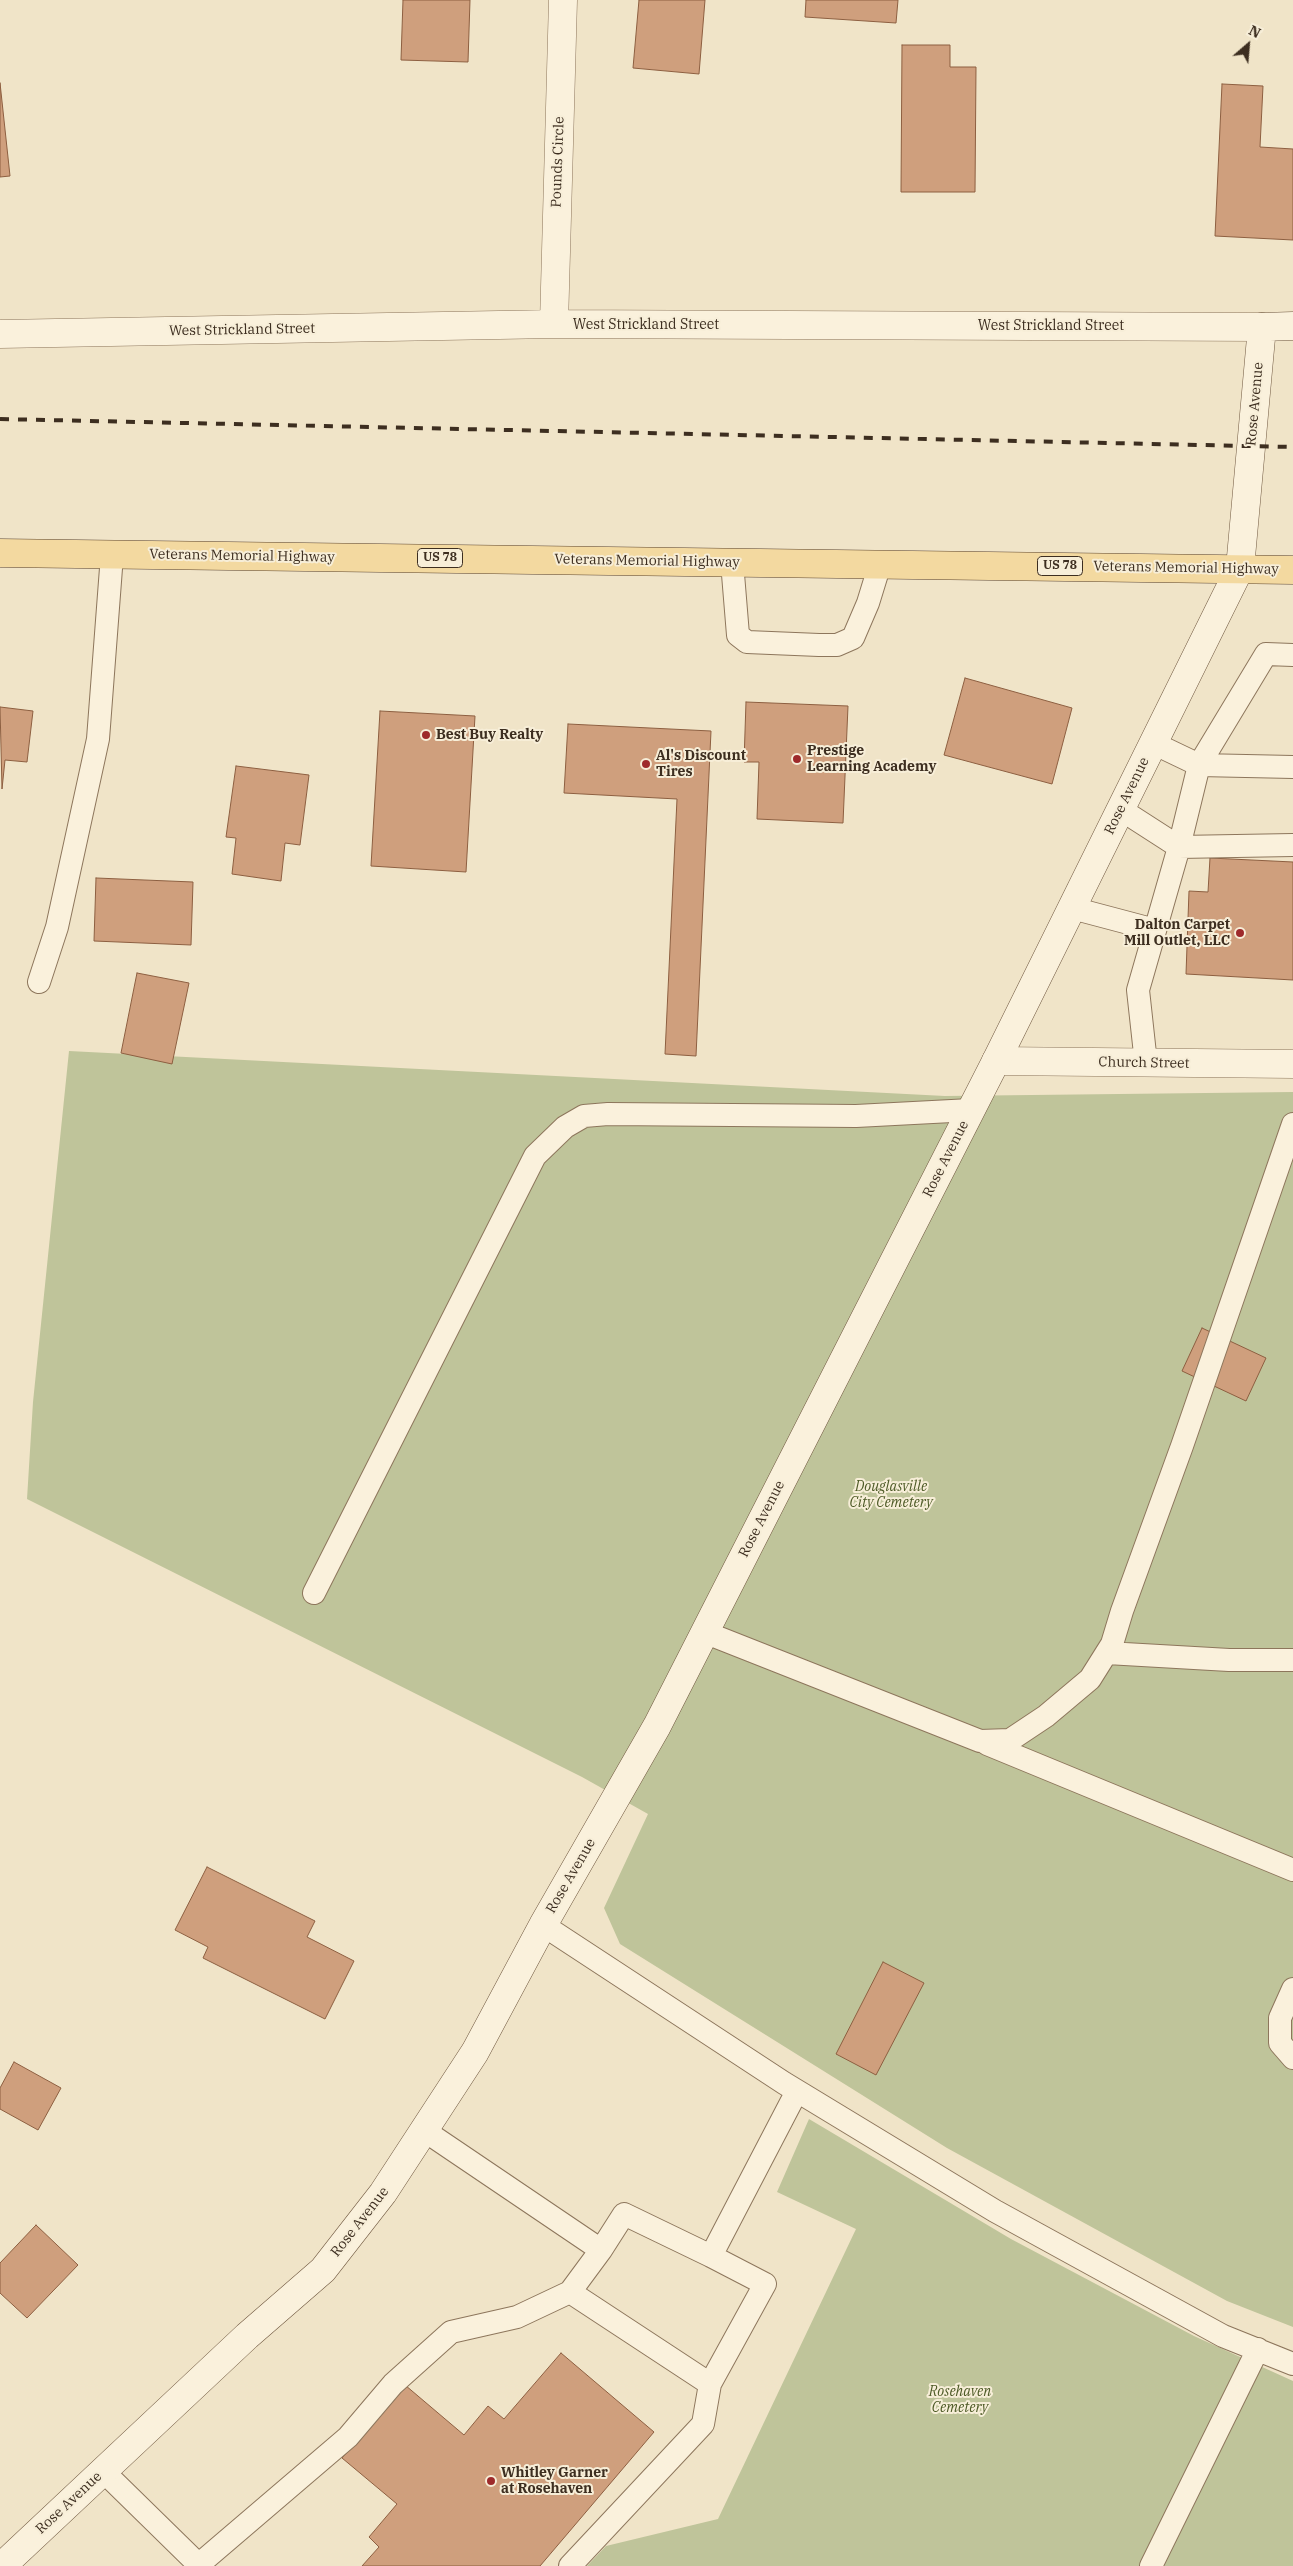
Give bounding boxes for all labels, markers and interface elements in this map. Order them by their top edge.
north arrow [1223,20,1273,70]
text: N [1246,21,1264,42]
street label: Pounds Circle [548,116,568,208]
street label: West Strickland Street [573,317,719,333]
street label: West Strickland Street [978,318,1124,334]
street label: West Strickland Street [169,320,315,340]
street label: Rose Avenue [1243,361,1267,447]
street label: Veterans Memorial Highway [149,546,335,566]
road number: US 78 [418,548,462,568]
street label: Veterans Memorial Highway [554,551,740,571]
road number: US 78 [1038,556,1082,576]
street label: Veterans Memorial Highway [1093,558,1279,578]
place label: Best Buy Realty [436,727,543,743]
marker: Best Buy Realty [420,729,432,741]
place label: Prestige Learning Academy [807,743,936,776]
place label: Al's Discount Tires [656,748,746,780]
marker: Prestige Learning Academy [791,753,803,765]
street label: Rose Avenue [1101,755,1153,837]
marker: Al's Discount Tires [640,758,652,770]
place label: Dalton Carpet Mill Outlet, LLC [1124,917,1230,950]
marker: Dalton Carpet Mill Outlet, LLC [1234,927,1246,939]
street label: Church Street [1098,1054,1190,1072]
street label: Rose Avenue [919,1118,973,1200]
street label: Rose Avenue [735,1478,789,1560]
park label: Douglasville City Cemetery [849,1479,933,1511]
street label: Rose Avenue [543,1835,599,1917]
street label: Rose Avenue [328,2184,392,2260]
park label: Rosehaven Cemetery [929,2384,991,2416]
place label: Whitley Garner at Rosehaven [501,2465,608,2498]
street label: Rose Avenue [33,2468,105,2538]
marker: Whitley Garner at Rosehaven [485,2475,497,2487]

